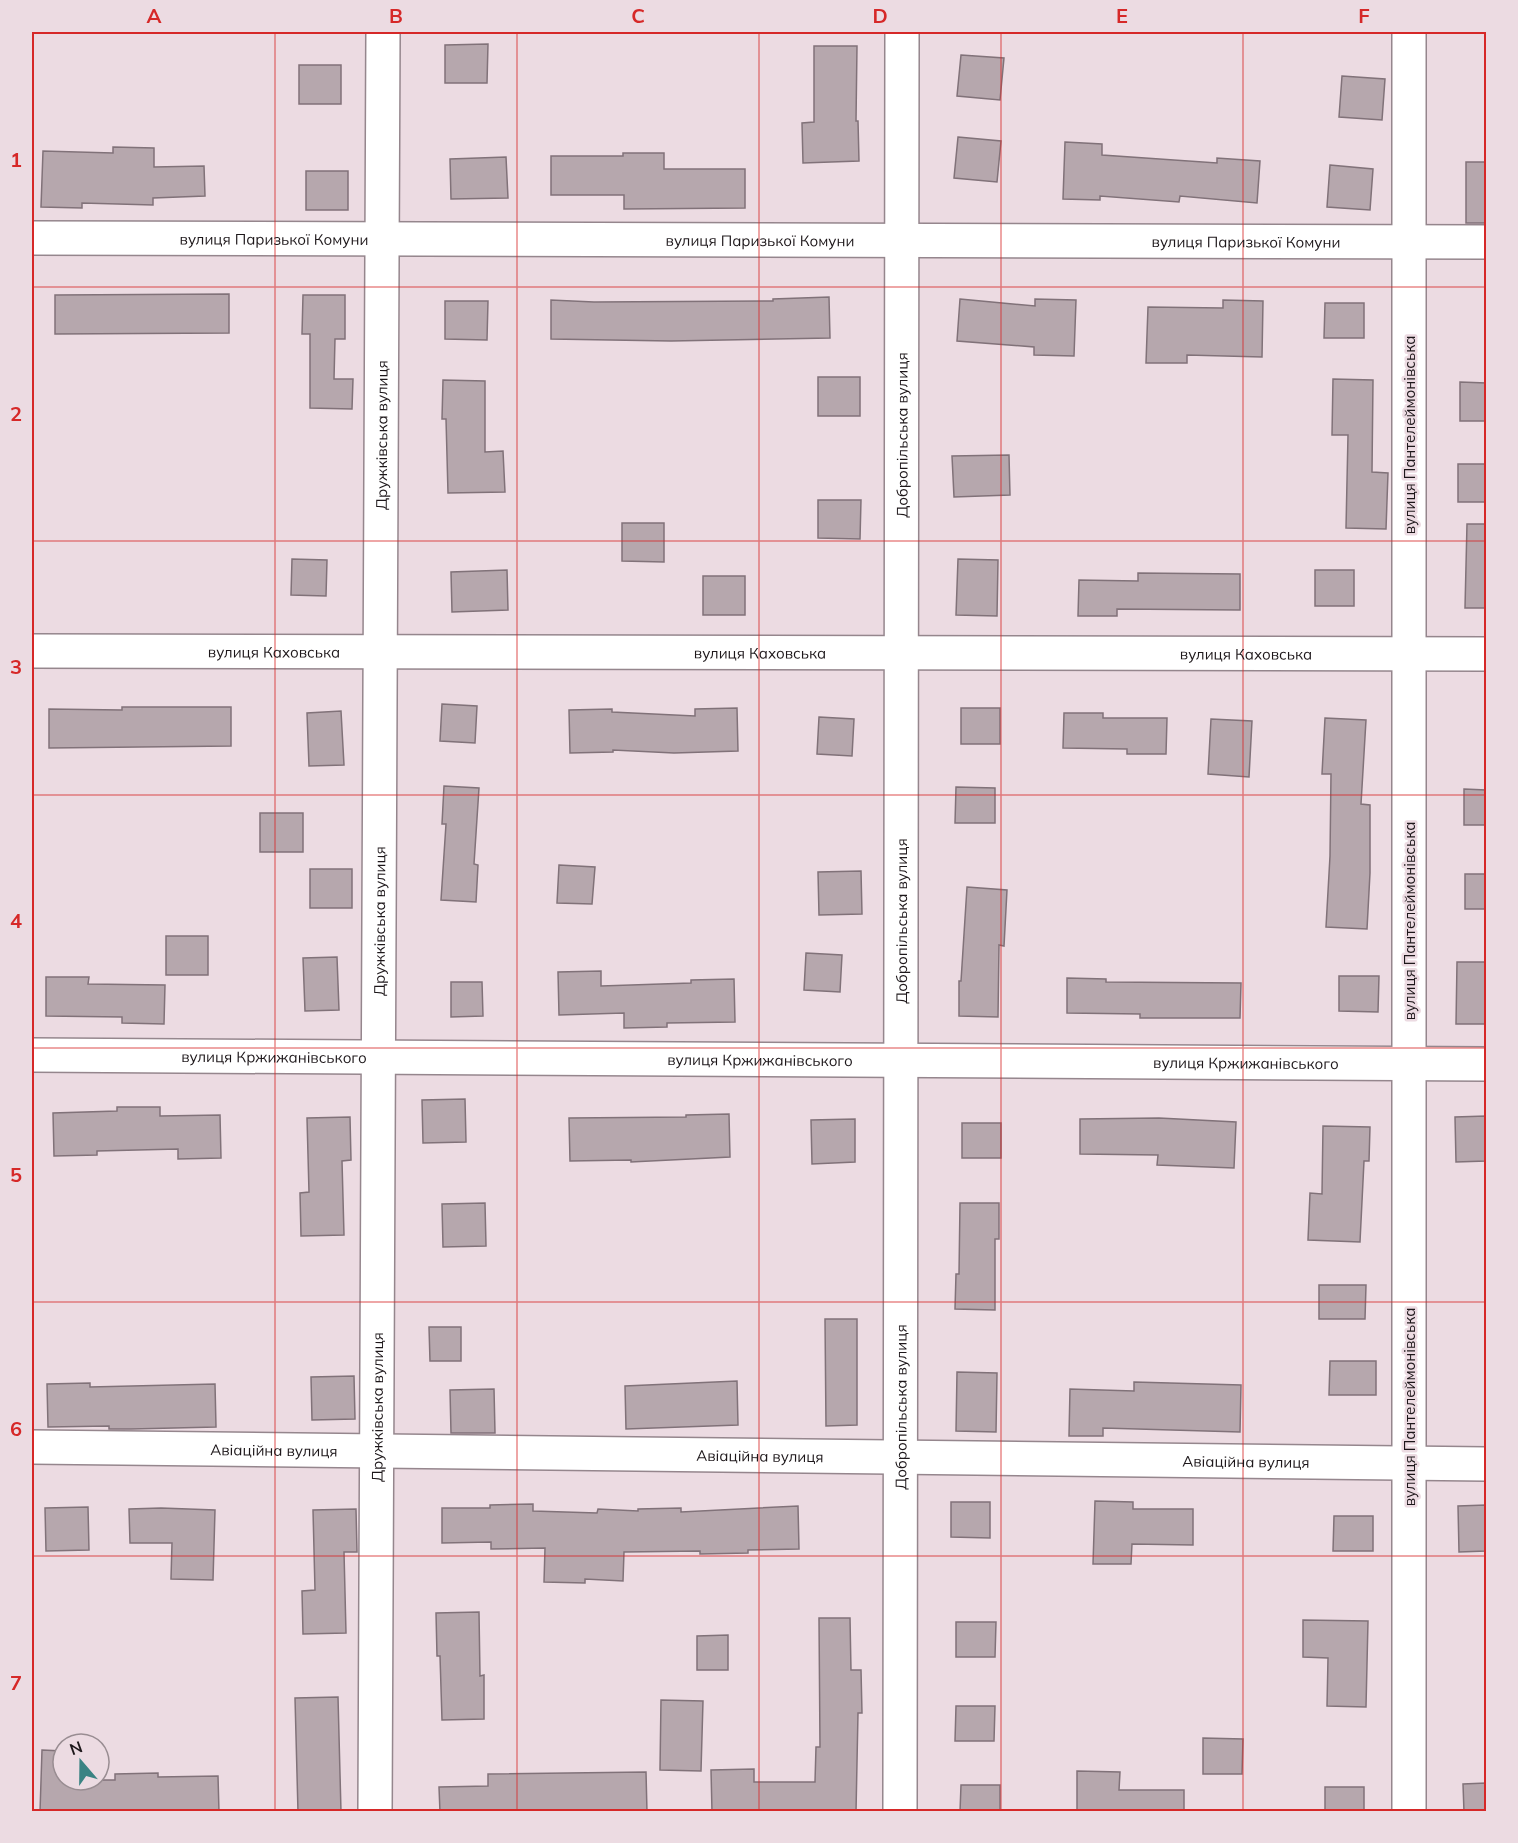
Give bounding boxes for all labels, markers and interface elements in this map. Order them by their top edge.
text: A [147,3,162,28]
text: B [389,3,403,28]
text: C [631,3,645,28]
text: D [872,3,888,28]
text: E [1116,3,1128,28]
text: F [1358,3,1370,28]
text: 1 [10,147,22,172]
street label: вулиця Паризької Комуни [180,229,368,248]
street label: вулиця Паризької Комуни [666,230,854,250]
street label: вулиця Паризької Комуни [1152,232,1340,251]
street label: вулиця Пантелеймонівська [1400,336,1419,534]
street label: Добропільська вулиця [892,352,911,518]
street label: Дружківська вулиця [371,360,391,510]
text: 2 [10,401,22,426]
street label: вулиця Каховська [208,642,340,661]
street label: вулиця Каховська [694,643,826,662]
street label: вулиця Каховська [1180,644,1312,663]
text: 3 [10,654,22,679]
street label: вулиця Пантелеймонівська [1400,822,1419,1020]
street label: Добропільська вулиця [891,838,911,1004]
street label: Дружківська вулиця [369,846,389,996]
text: 4 [10,908,22,933]
street label: вулиця Кржижанівського [181,1046,367,1067]
street label: вулиця Кржижанівського [667,1049,853,1070]
street label: вулиця Кржижанівського [1153,1052,1339,1073]
text: 5 [10,1162,22,1187]
street label: вулиця Пантелеймонівська [1400,1308,1419,1506]
street label: Добропільська вулиця [891,1324,910,1490]
street label: Дружківська вулиця [367,1332,387,1482]
text: 6 [10,1416,22,1441]
street label: Авіаційна вулиця [210,1440,338,1460]
street label: Авіаційна вулиця [696,1445,824,1466]
street label: Авіаційна вулиця [1182,1451,1310,1471]
text: 7 [10,1670,22,1695]
north arrow [51,1732,111,1792]
text: N [67,1736,85,1759]

